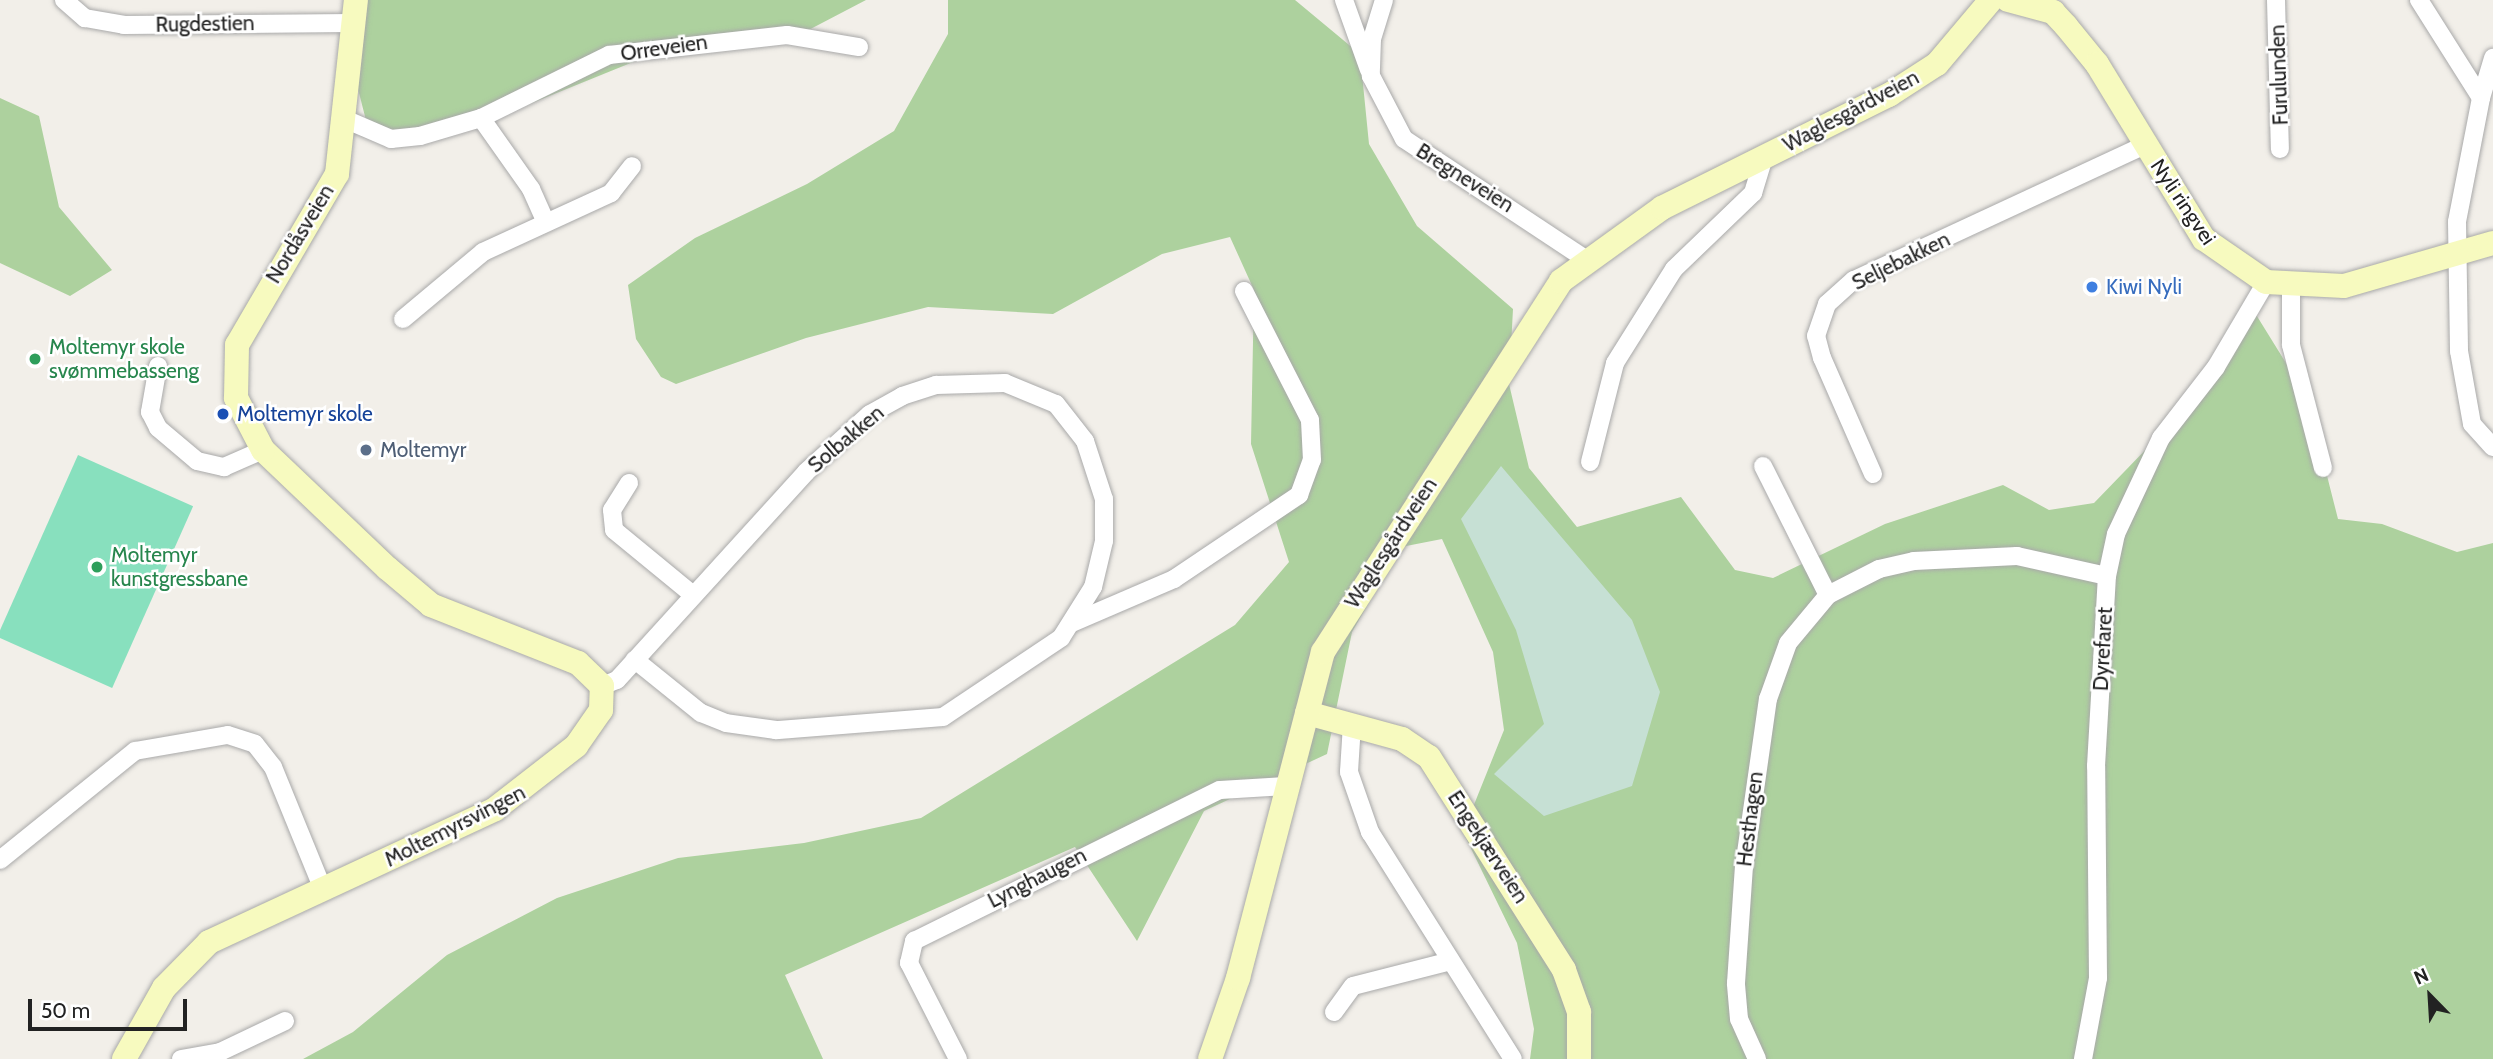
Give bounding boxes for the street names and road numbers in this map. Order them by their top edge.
street label: Rugdestien [155,11,255,37]
street label: Furulunden [2265,24,2293,126]
street label: Orreveien [619,29,709,67]
street label: Waglesgårdveien [1779,65,1923,157]
street label: Bregneveien [1412,138,1518,218]
street label: Nyli ringvei [2145,154,2221,250]
street label: Nordåsveien [261,180,339,288]
street label: Seljebakken [1848,226,1954,296]
street label: Solbakken [803,400,889,478]
street label: Waglesgårdveien [1340,473,1442,613]
street label: Dyrefaret [2088,606,2118,692]
street label: Hesthagen [1732,770,1768,868]
street label: Moltemyrsvingen [380,780,530,872]
street label: Engekjærveien [1442,786,1534,908]
street label: Lynghaugen [984,842,1090,914]

